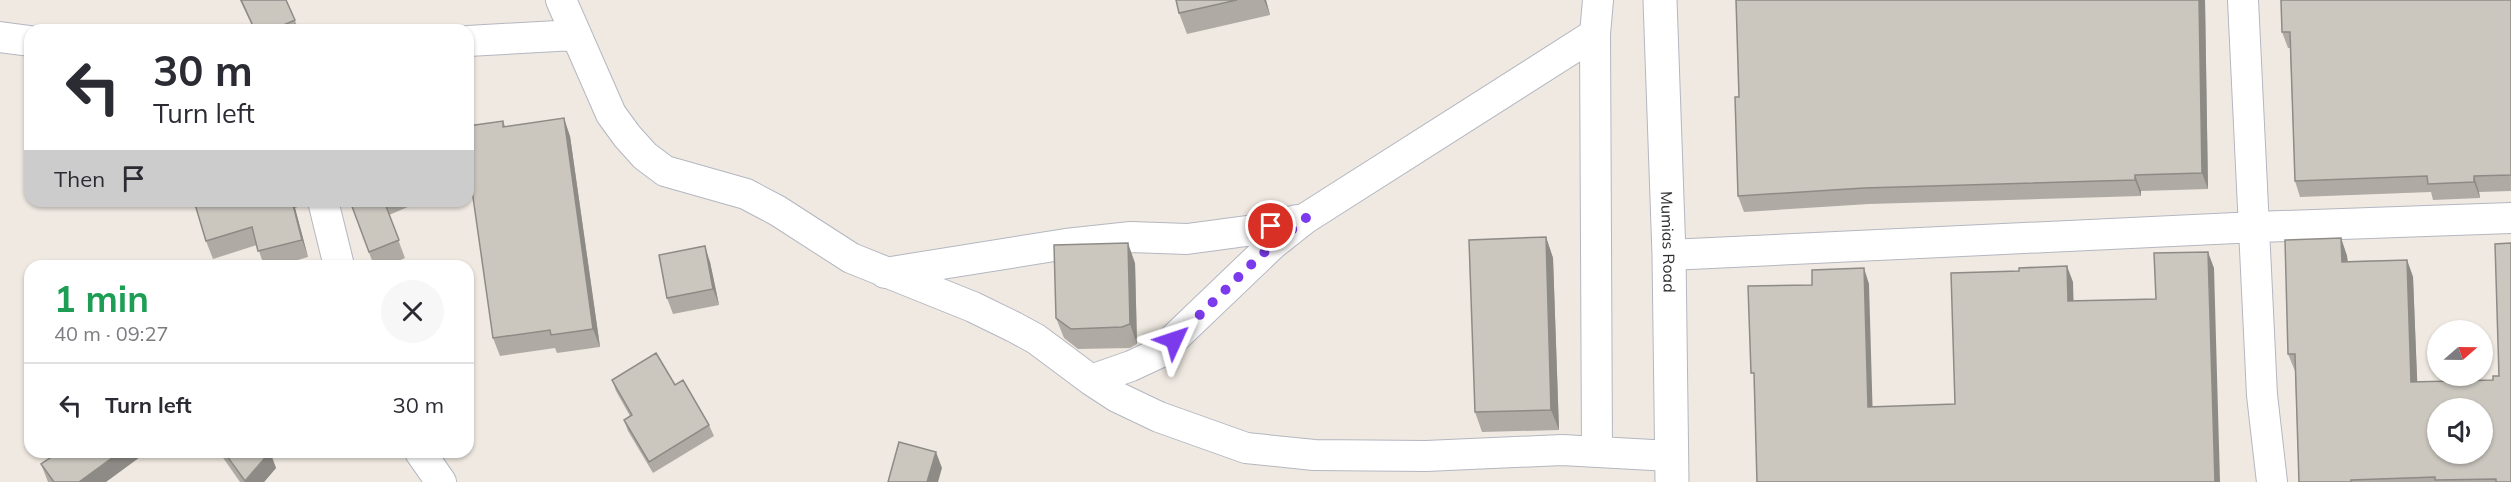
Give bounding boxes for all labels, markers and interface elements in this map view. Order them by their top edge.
text: 30 m [153,44,253,97]
icon: left [54,48,132,126]
text: Turn left [153,96,255,130]
icon: arrive [117,162,150,195]
text: Then [54,165,105,193]
street label: Mumias Road [1657,191,1679,293]
pin [1245,200,1296,251]
icon: arrive [1254,209,1287,242]
text: 1 min [54,276,149,321]
button: close [381,280,444,343]
position arrow [1142,308,1206,372]
north arrow [2427,320,2493,386]
map controls [2427,320,2493,464]
text: 40 m · 09:27 [54,321,168,346]
icon: left [54,389,87,422]
text: Turn left [105,391,192,419]
text: 30 m [393,391,444,419]
button: sound [2427,398,2493,464]

